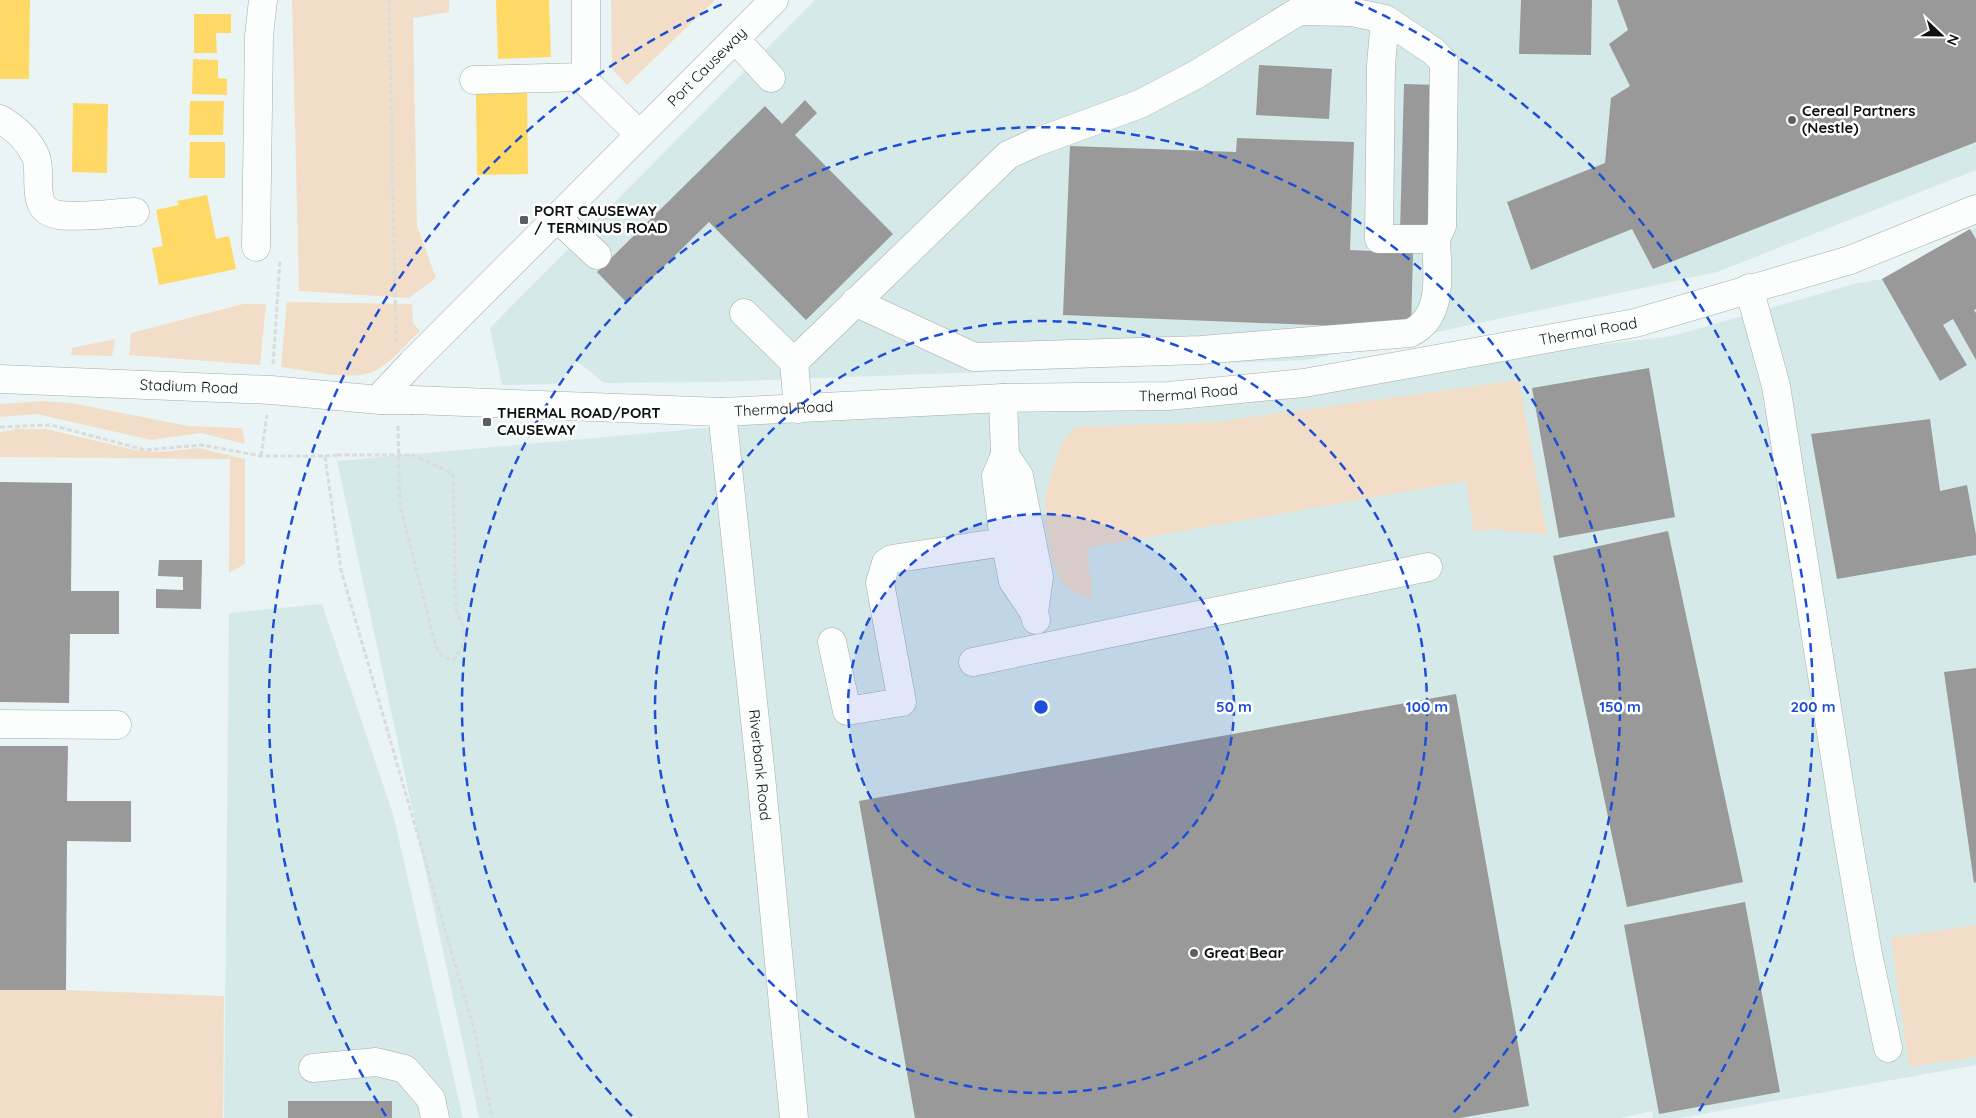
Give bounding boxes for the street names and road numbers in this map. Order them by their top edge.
street label: Port Causeway [663,23,750,110]
street label: Thermal Road [1537,313,1639,349]
street label: Stadium Road [139,375,238,398]
street label: Thermal Road [1139,379,1239,405]
street label: Thermal Road [734,396,834,420]
street label: Riverbank Road [745,708,775,821]

